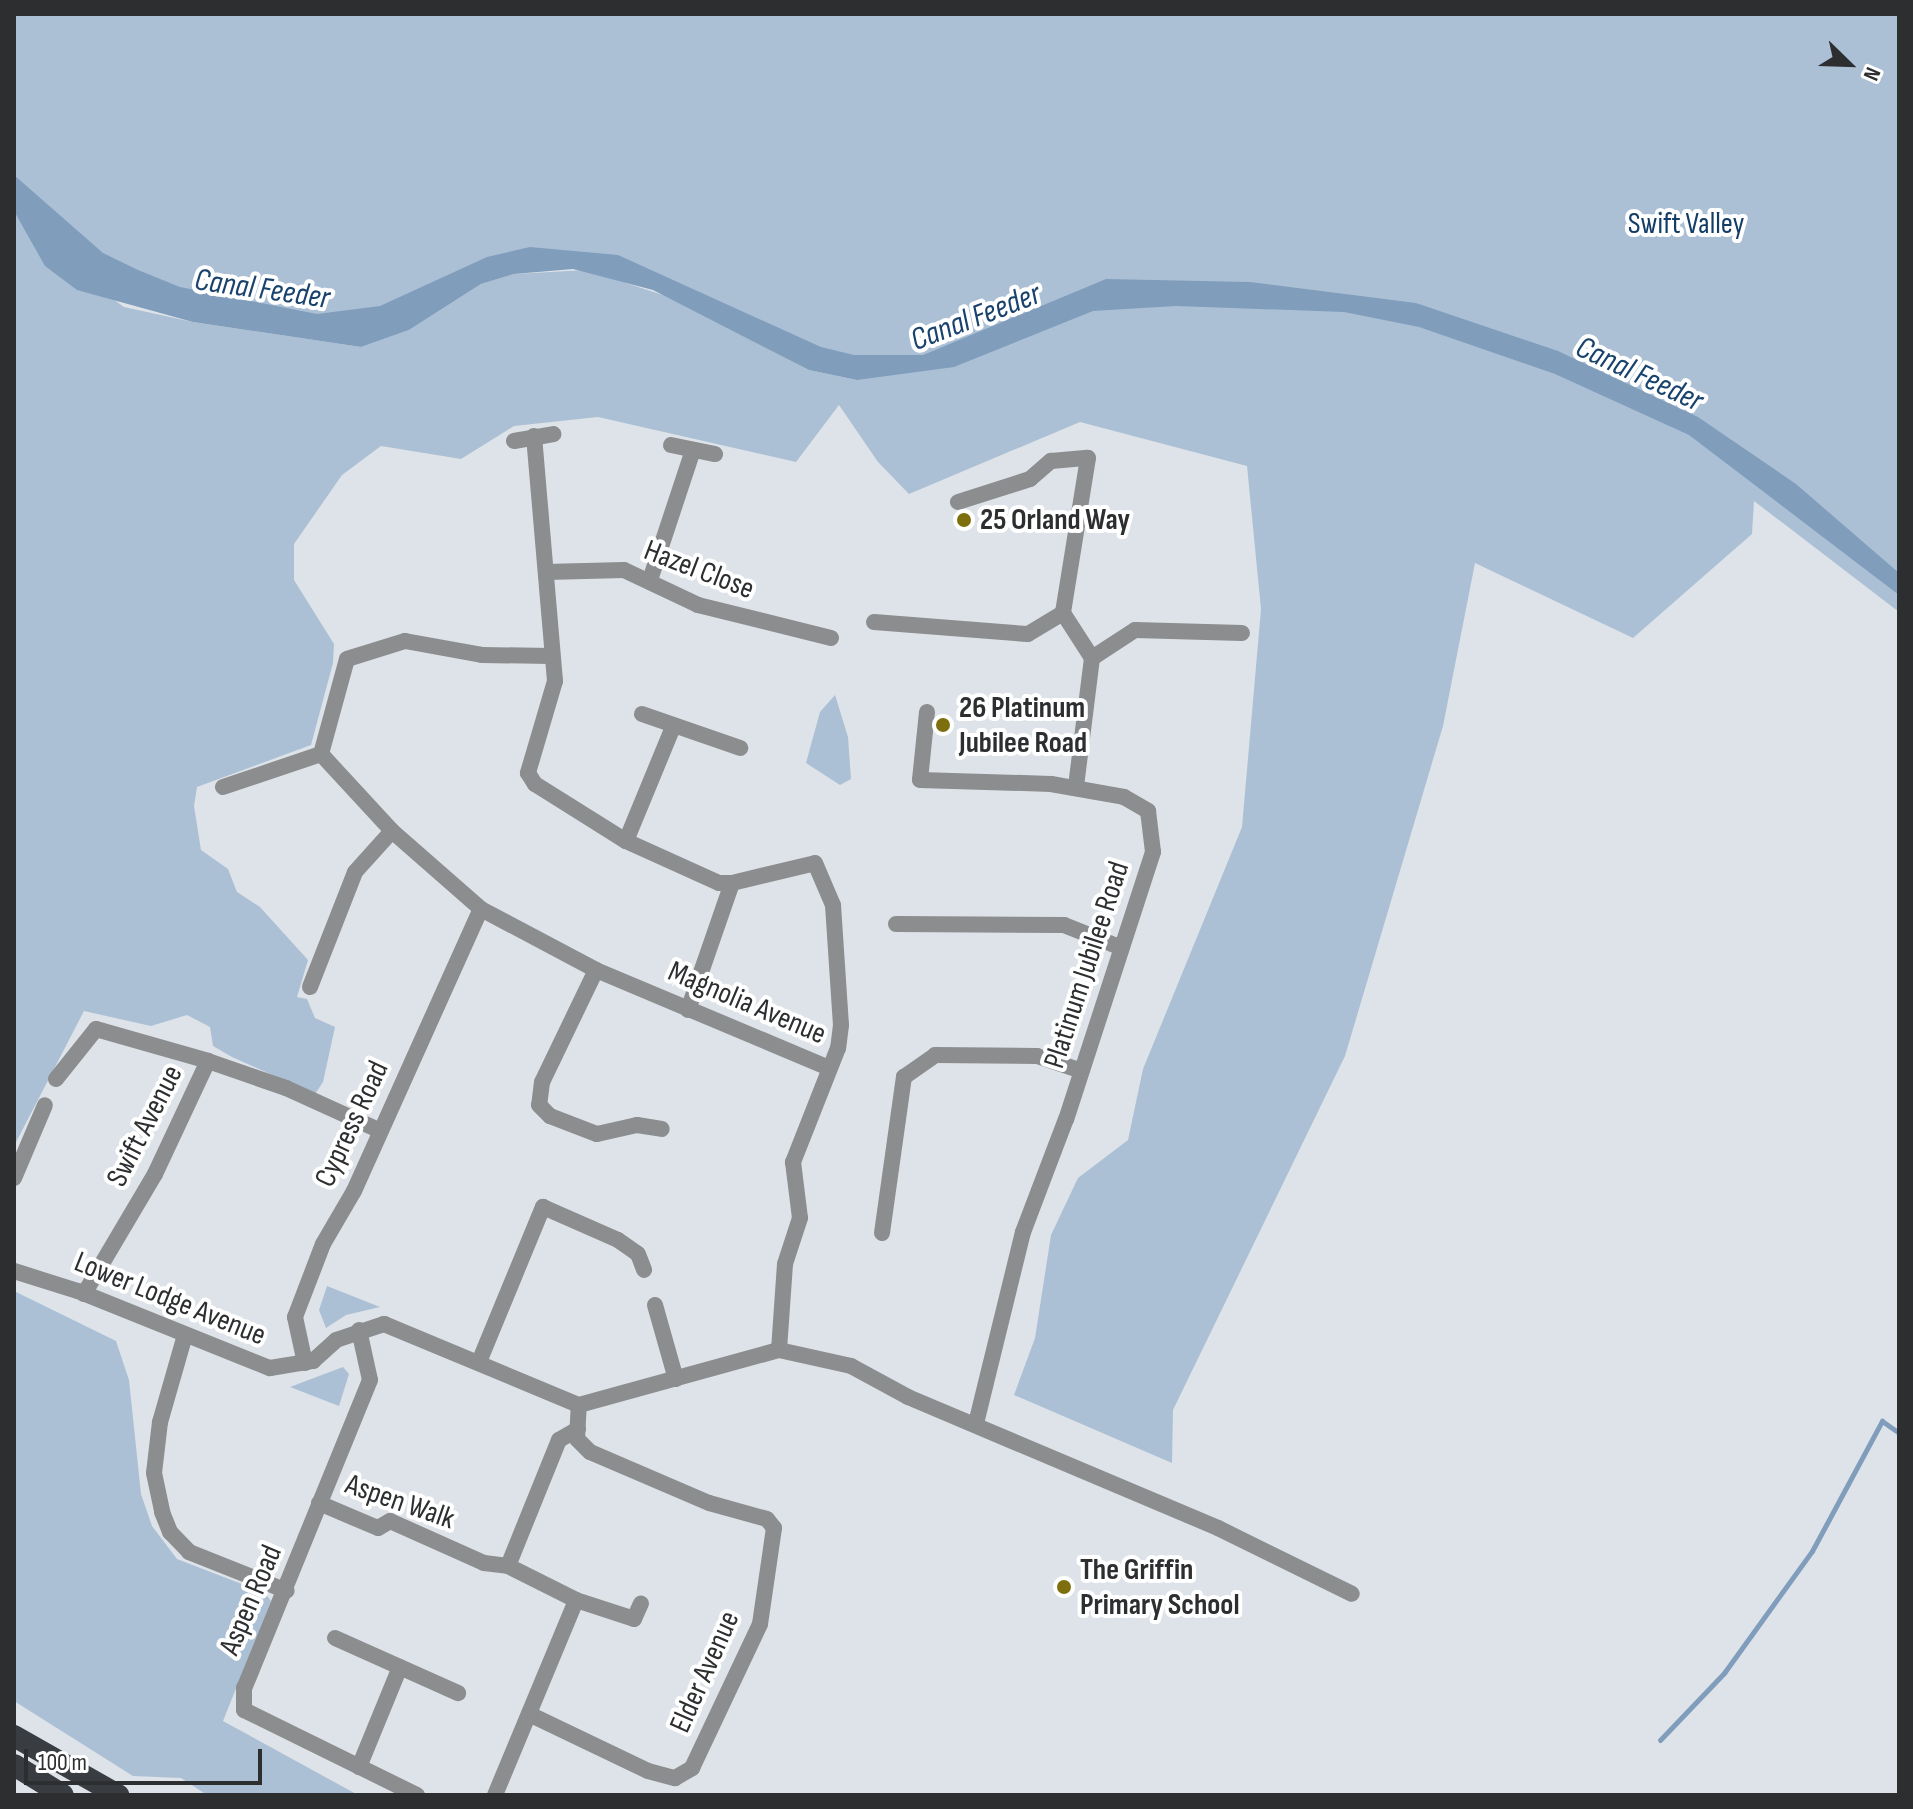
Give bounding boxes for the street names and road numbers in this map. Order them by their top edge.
street label: Hazel Close [639,533,759,607]
street label: Platinum Jubilee Road [1037,857,1137,1073]
street label: Magnolia Avenue [663,954,831,1052]
street label: Cypress Road [307,1055,397,1193]
street label: Swift Avenue [99,1059,191,1193]
street label: Lower Lodge Avenue [69,1244,271,1354]
street label: Aspen Walk [341,1467,459,1537]
street label: Aspen Road [212,1540,290,1660]
street label: Elder Avenue [662,1606,748,1738]

